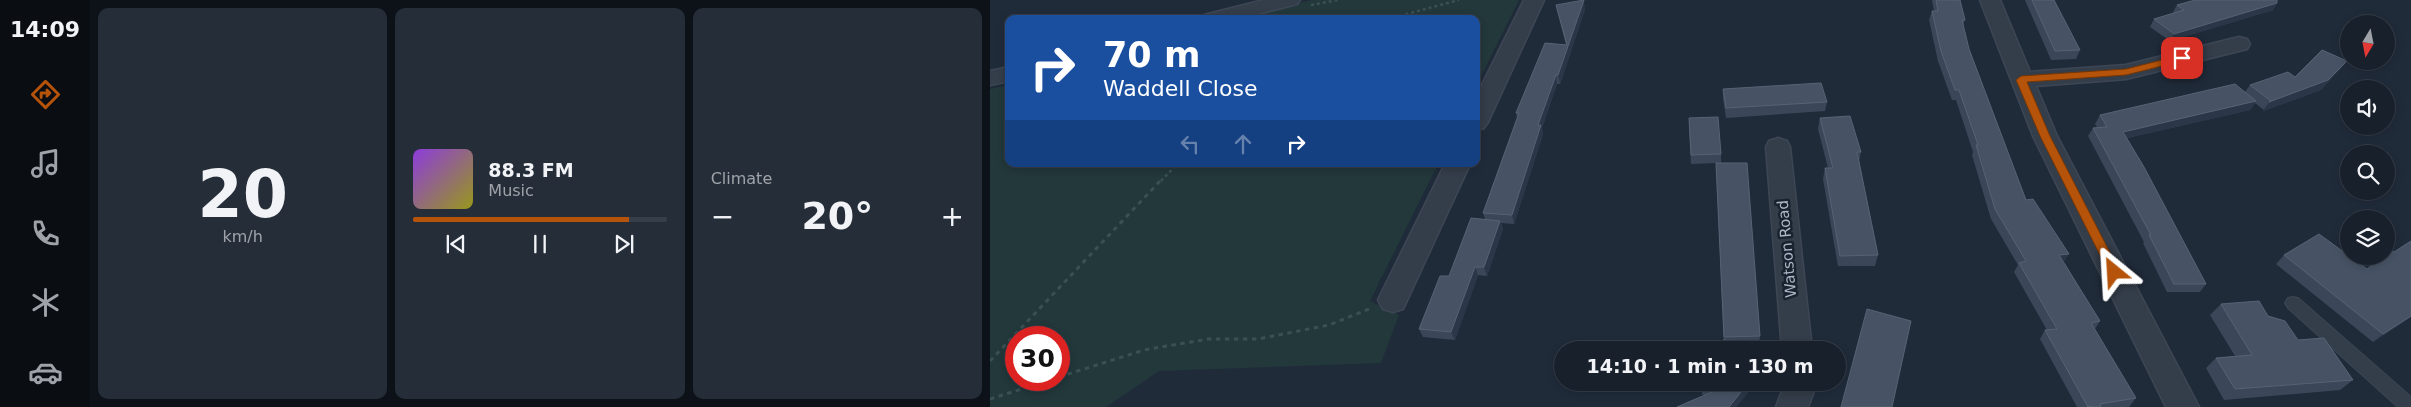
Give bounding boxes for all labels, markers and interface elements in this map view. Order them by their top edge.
north arrow [2340,15,2395,70]
map controls [2340,15,2395,265]
text: 14:09 [10,17,80,42]
icon: right [1020,35,1085,100]
text: 70 m [1103,35,1200,75]
pin [2161,37,2203,79]
icon: arrive [2168,44,2196,72]
text: Waddell Close [1103,76,1257,101]
icon: directions [28,77,63,112]
button: sound [2340,80,2395,135]
icon: left [1176,130,1204,158]
icon: ahead [1229,130,1257,158]
icon: right [1282,130,1310,158]
button: search [2340,145,2395,200]
icon: music [28,146,63,181]
text: 20 [197,157,288,232]
text: 88.3 FM [488,159,574,181]
text: Climate [711,169,772,188]
text: Music [488,181,534,200]
text: 20° [801,194,873,238]
street label: Watson Road [1774,199,1800,299]
text: − [711,200,734,233]
text: + [941,200,964,233]
button: layers [2340,210,2395,265]
icon: phone [28,216,63,251]
text: km/h [222,227,263,246]
icon: previous [442,230,470,258]
icon: pause [526,230,554,258]
icon: next [610,230,638,258]
position arrow [2087,245,2139,297]
icon: climate [28,285,63,320]
speed limit sign: 30 [1005,326,1070,391]
icon: car [28,355,63,390]
text: 14:10 · 1 min · 130 m [1586,355,1814,377]

